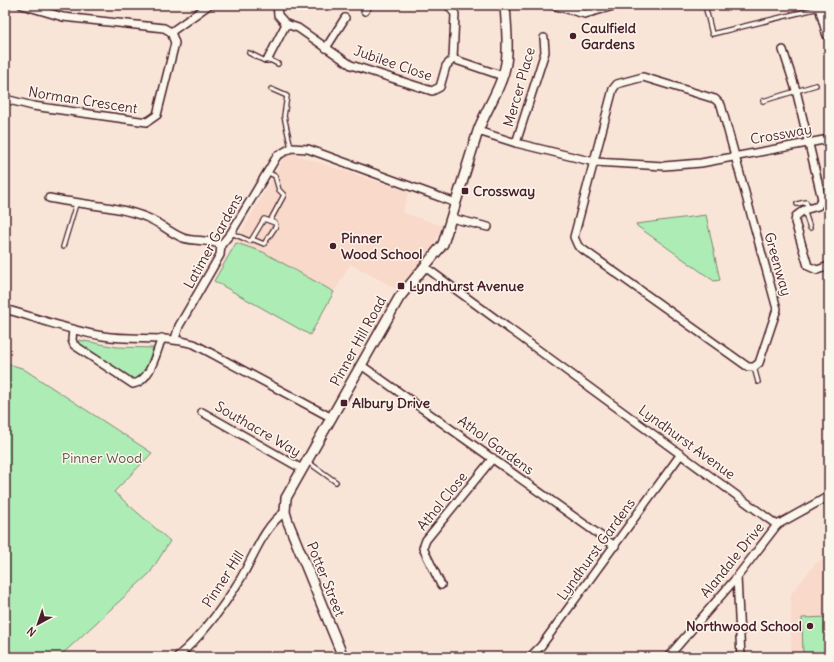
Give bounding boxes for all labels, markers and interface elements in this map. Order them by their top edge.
place label: Caulfield Gardens [581,19,637,53]
marker: Caulfield Gardens [568,31,578,41]
street label: Jubilee Close [351,41,435,85]
street label: Mercer Place [499,45,539,129]
street label: Norman Crescent [27,82,139,118]
street label: Crossway [749,120,813,148]
place label: Crossway [473,182,535,200]
marker: Crossway [460,186,470,196]
street label: Latimer Gardens [179,190,247,292]
place label: Pinner Wood School [341,229,422,263]
street label: Greenway [760,230,796,298]
marker: Pinner Wood School [328,241,338,251]
place label: Lyndhurst Avenue [409,277,524,295]
marker: Lyndhurst Avenue [396,281,406,291]
street label: Pinner Hill Road [326,293,390,389]
place label: Albury Drive [352,394,431,412]
street label: Southacre Way [212,397,304,461]
marker: Albury Drive [339,398,349,408]
street label: Lyndhurst Avenue [635,401,739,483]
street label: Athol Gardens [454,411,538,479]
park label: Pinner Wood [62,449,142,467]
street label: Athol Close [413,468,471,534]
street label: Lyndhurst Gardens [553,494,639,604]
street label: Alandale Drive [696,519,768,601]
street label: Potter Street [303,539,349,619]
street label: Pinner Hill [198,547,248,611]
north arrow [18,604,58,644]
place label: Northwood School [686,617,802,635]
marker: Northwood School [805,621,815,631]
text: N [24,624,39,639]

